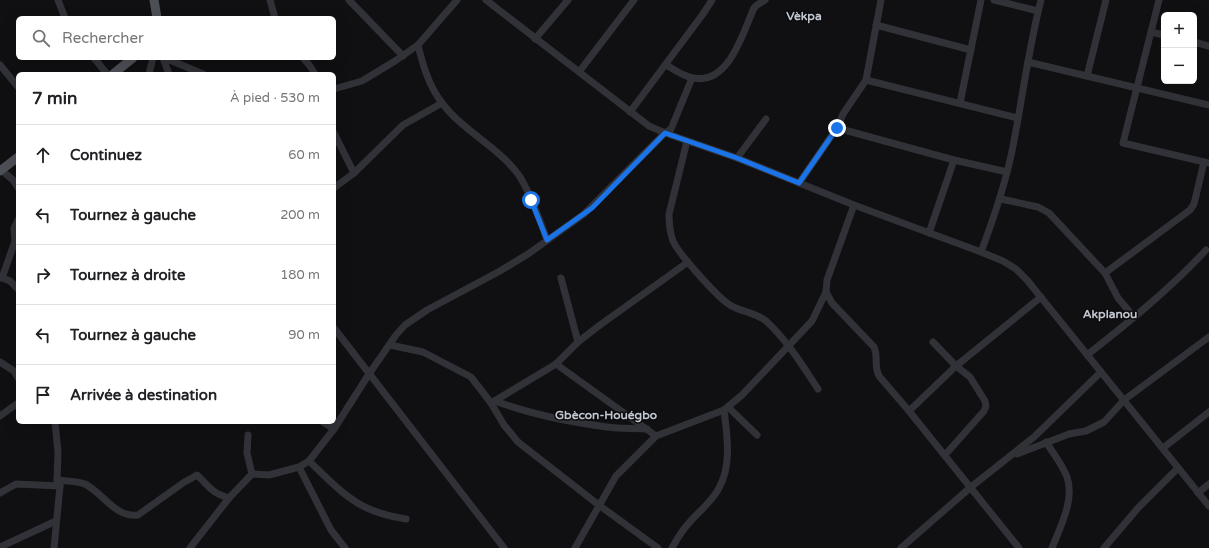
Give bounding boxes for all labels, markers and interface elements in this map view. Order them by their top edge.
district label: Vèkpa [786,9,822,24]
map controls [1161,12,1197,84]
button: + [1161,12,1197,48]
search box [16,16,336,60]
icon: search [30,27,52,49]
text: Rechercher [62,29,144,47]
button: − [1161,48,1197,84]
text: 7 min [32,88,77,109]
text: À pied · 530 m [230,90,320,106]
route end [828,119,846,137]
icon: ahead [32,144,54,166]
text: Continuez [70,146,142,164]
text: 60 m [288,147,320,163]
route start [522,191,540,209]
icon: left [32,204,54,226]
text: Tournez à gauche [70,206,196,224]
text: 200 m [280,207,320,223]
icon: right [32,264,54,286]
text: Tournez à droite [70,266,185,284]
text: 180 m [280,267,320,283]
district label: Akplanou [1083,307,1137,322]
icon: left [32,324,54,346]
text: Tournez à gauche [70,326,196,344]
text: 90 m [288,327,320,343]
icon: arrive [32,384,54,406]
text: Arrivée à destination [70,386,217,404]
district label: Gbècon-Houégbo [555,408,657,423]

